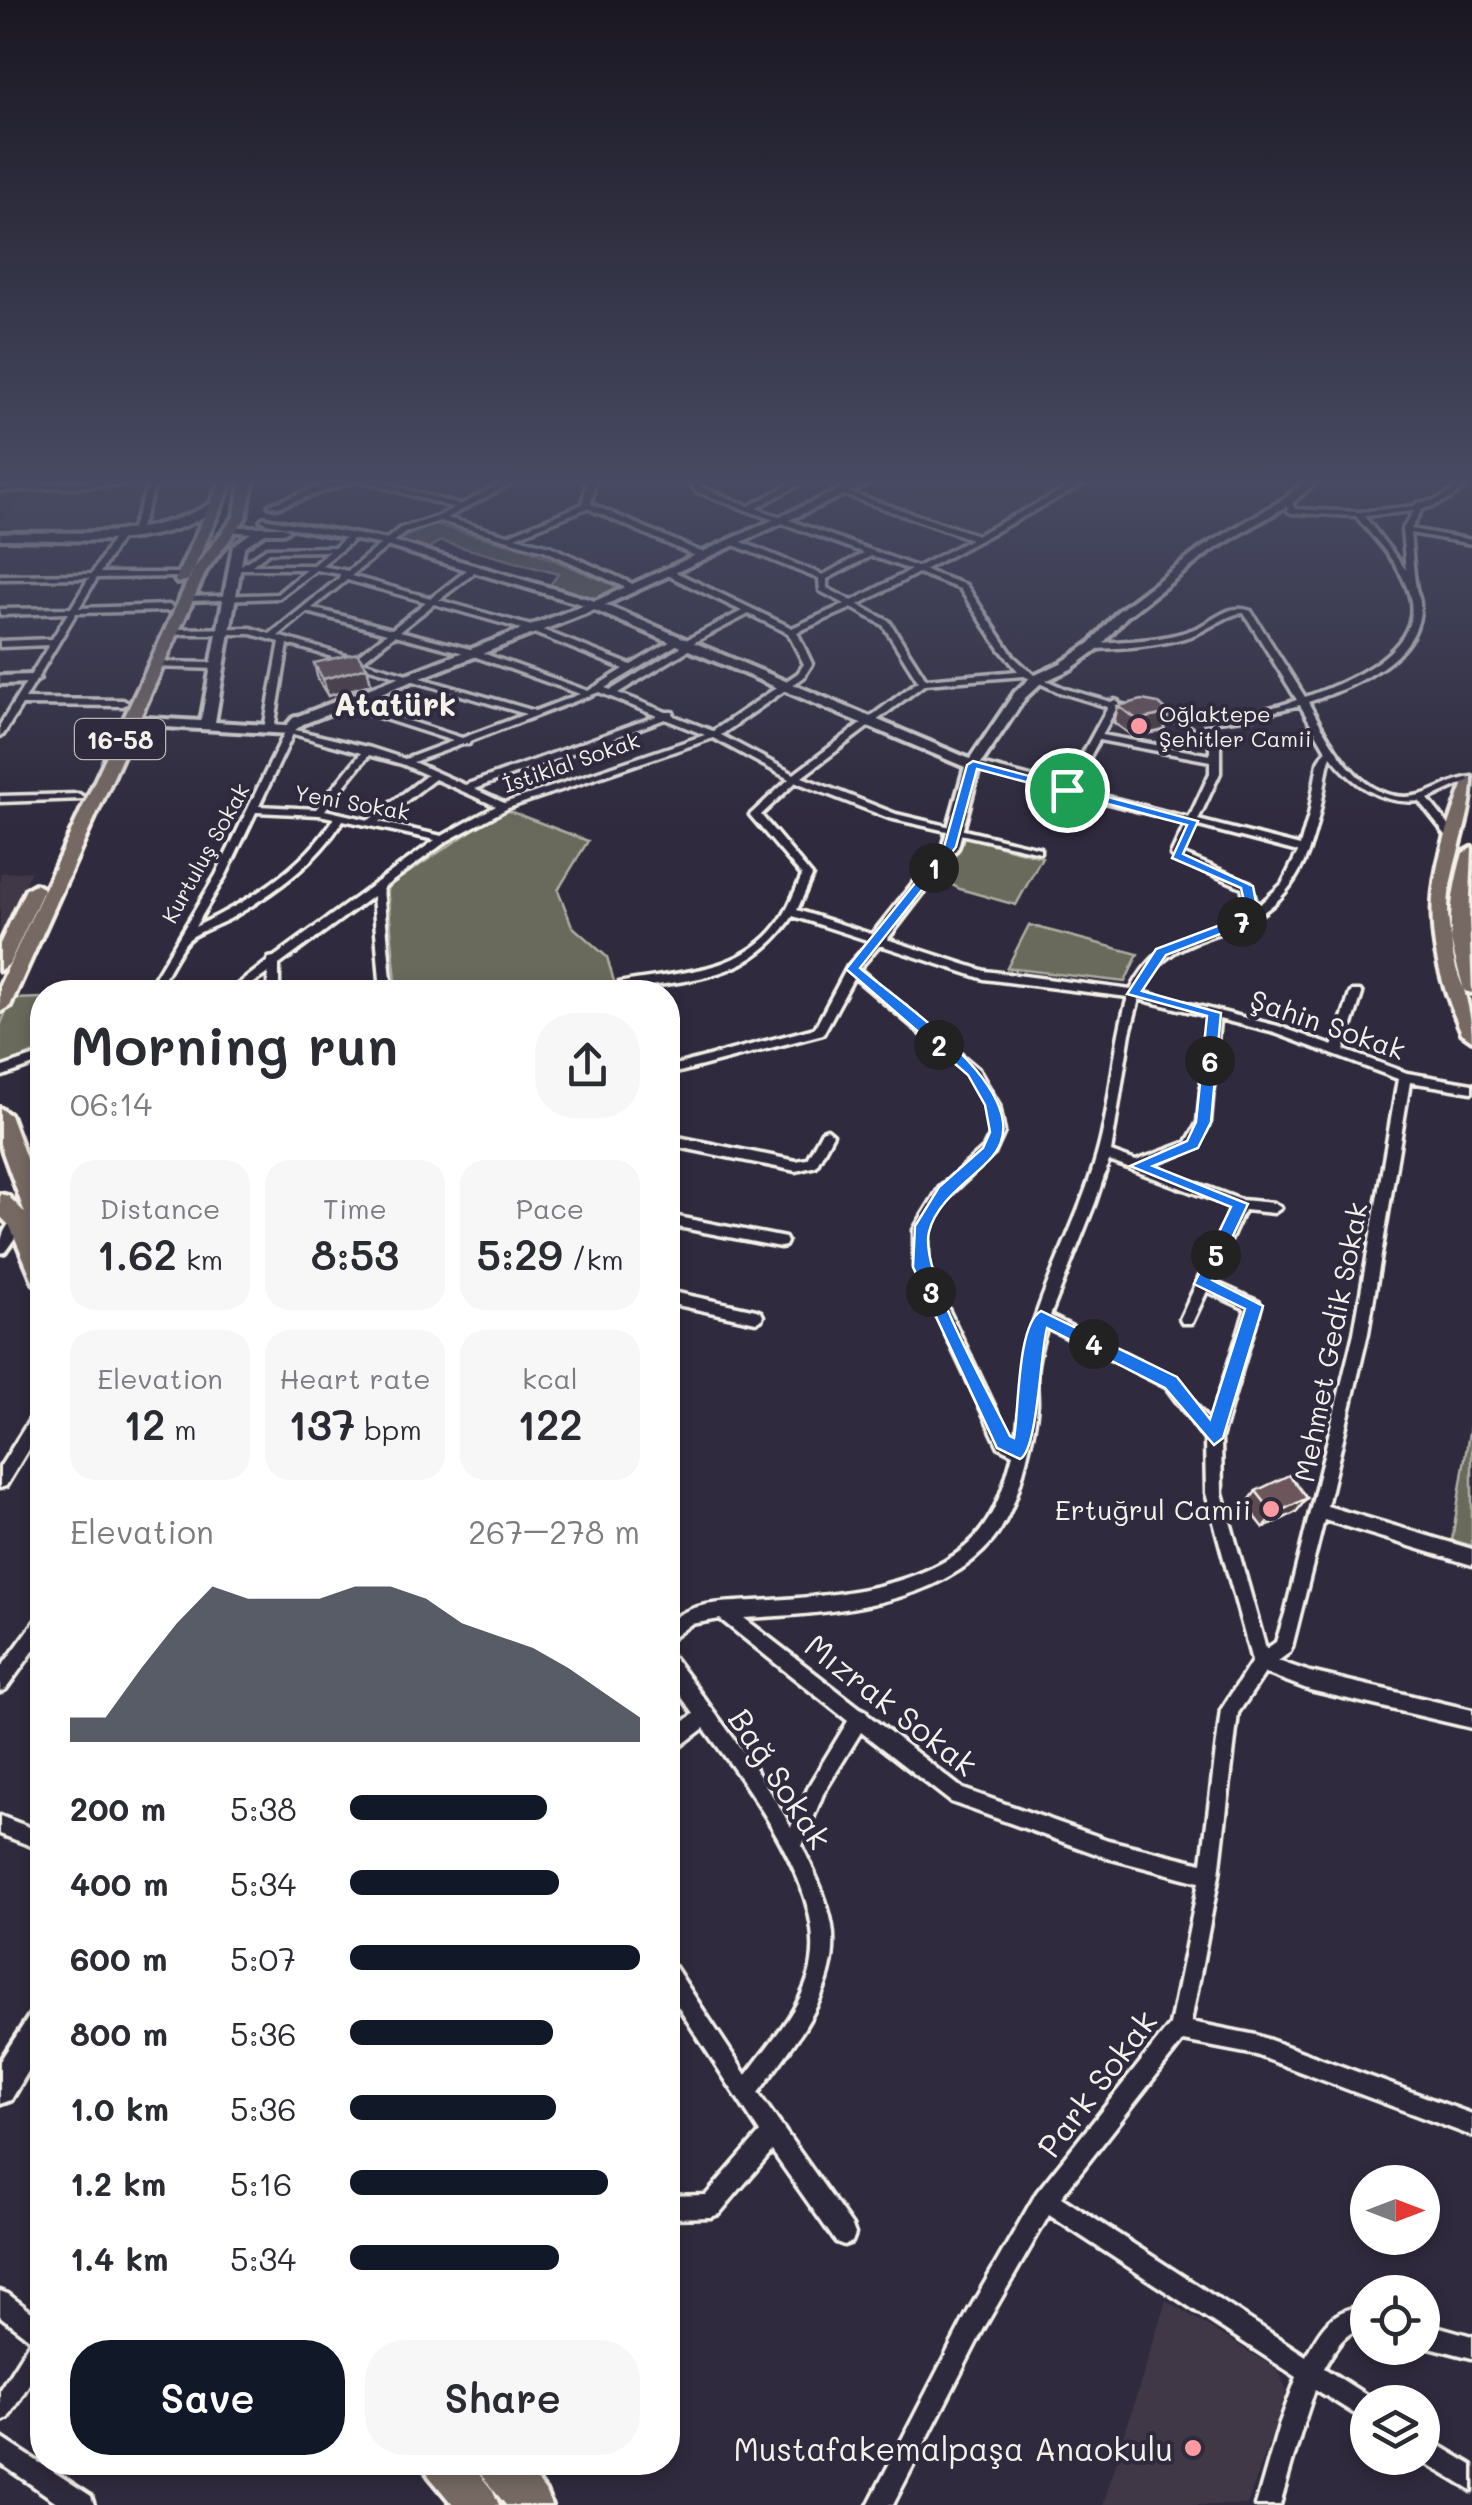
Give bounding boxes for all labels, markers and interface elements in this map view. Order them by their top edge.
district label: Atatürk [334,682,456,724]
place label: Oğlaktepe Şehitler Camii [1159,699,1311,753]
marker: Oğlaktepe Şehitler Camii [1128,715,1150,737]
road number: 16-58 [75,719,165,759]
street label: İstiklal Sokak [499,725,643,799]
pin [1025,748,1110,833]
icon: arrive [1040,763,1095,818]
street label: Kurtuluş Sokak [155,778,255,928]
street label: Yeni Sokak [292,778,412,826]
pin: 1 [909,843,959,893]
text: 1 [928,850,940,886]
pin: 7 [1217,897,1267,947]
text: 7 [1234,904,1250,940]
street label: Şahin Sokak [1246,981,1410,1067]
text: Morning run [70,1008,398,1080]
button: share [535,1013,640,1118]
pin: 2 [914,1020,964,1070]
text: 2 [931,1027,947,1063]
pin: 6 [1185,1036,1235,1086]
text: 6 [1202,1043,1218,1079]
text: 06:14 [70,1082,152,1124]
text: Distance [100,1190,220,1226]
text: Time [323,1190,387,1226]
text: Pace [516,1190,584,1226]
street label: Mehmet Gedik Sokak [1285,1199,1375,1485]
text: 1.62 [97,1226,177,1281]
text: 8:53 [311,1226,399,1281]
text: 5:29 [476,1226,563,1281]
pin: 5 [1191,1230,1241,1280]
text: 5 [1208,1237,1224,1273]
text: km [177,1241,223,1277]
text: /km [563,1241,624,1277]
pin: 3 [906,1267,956,1317]
text: 3 [923,1274,939,1310]
pin: 4 [1069,1319,1119,1369]
text: 4 [1085,1326,1103,1362]
text: Elevation [97,1360,223,1396]
text: Heart rate [279,1360,431,1396]
text: kcal [522,1360,578,1396]
text: 12 [123,1396,165,1451]
text: 137 [288,1396,355,1451]
text: 122 [517,1396,583,1451]
text: m [165,1411,197,1447]
text: bpm [355,1411,422,1447]
place label: Ertuğrul Camii [1055,1491,1251,1527]
marker: Ertuğrul Camii [1260,1498,1282,1520]
text: Elevation [70,1510,214,1552]
text: 267–278 m [468,1510,640,1552]
street label: Mızrak Sokak [797,1624,987,1784]
street label: Bağ Sokak [720,1700,842,1856]
text: 200 m [70,1787,166,1829]
text: 5:38 [230,1787,297,1829]
text: 400 m [70,1862,168,1904]
text: 5:34 [230,1862,296,1904]
text: 600 m [70,1937,167,1979]
text: 5:07 [230,1937,296,1979]
street label: Park Sokak [1027,2001,1165,2165]
text: 800 m [70,2012,168,2054]
text: 5:36 [230,2012,297,2054]
text: 1.0 km [70,2087,169,2129]
text: 5:36 [230,2087,297,2129]
text: 1.2 km [70,2162,166,2204]
text: 5:16 [230,2162,292,2204]
north arrow [1350,2165,1440,2255]
map controls [1350,2165,1440,2475]
text: 1.4 km [70,2237,169,2279]
text: 5:34 [230,2237,296,2279]
button: locate [1350,2275,1440,2365]
button: Save [70,2340,345,2455]
button: Share [365,2340,640,2455]
button: layers [1350,2385,1440,2475]
place label: Mustafakemalpaşa Anaokulu [734,2427,1173,2469]
marker: Mustafakemalpaşa Anaokulu [1182,2437,1204,2459]

